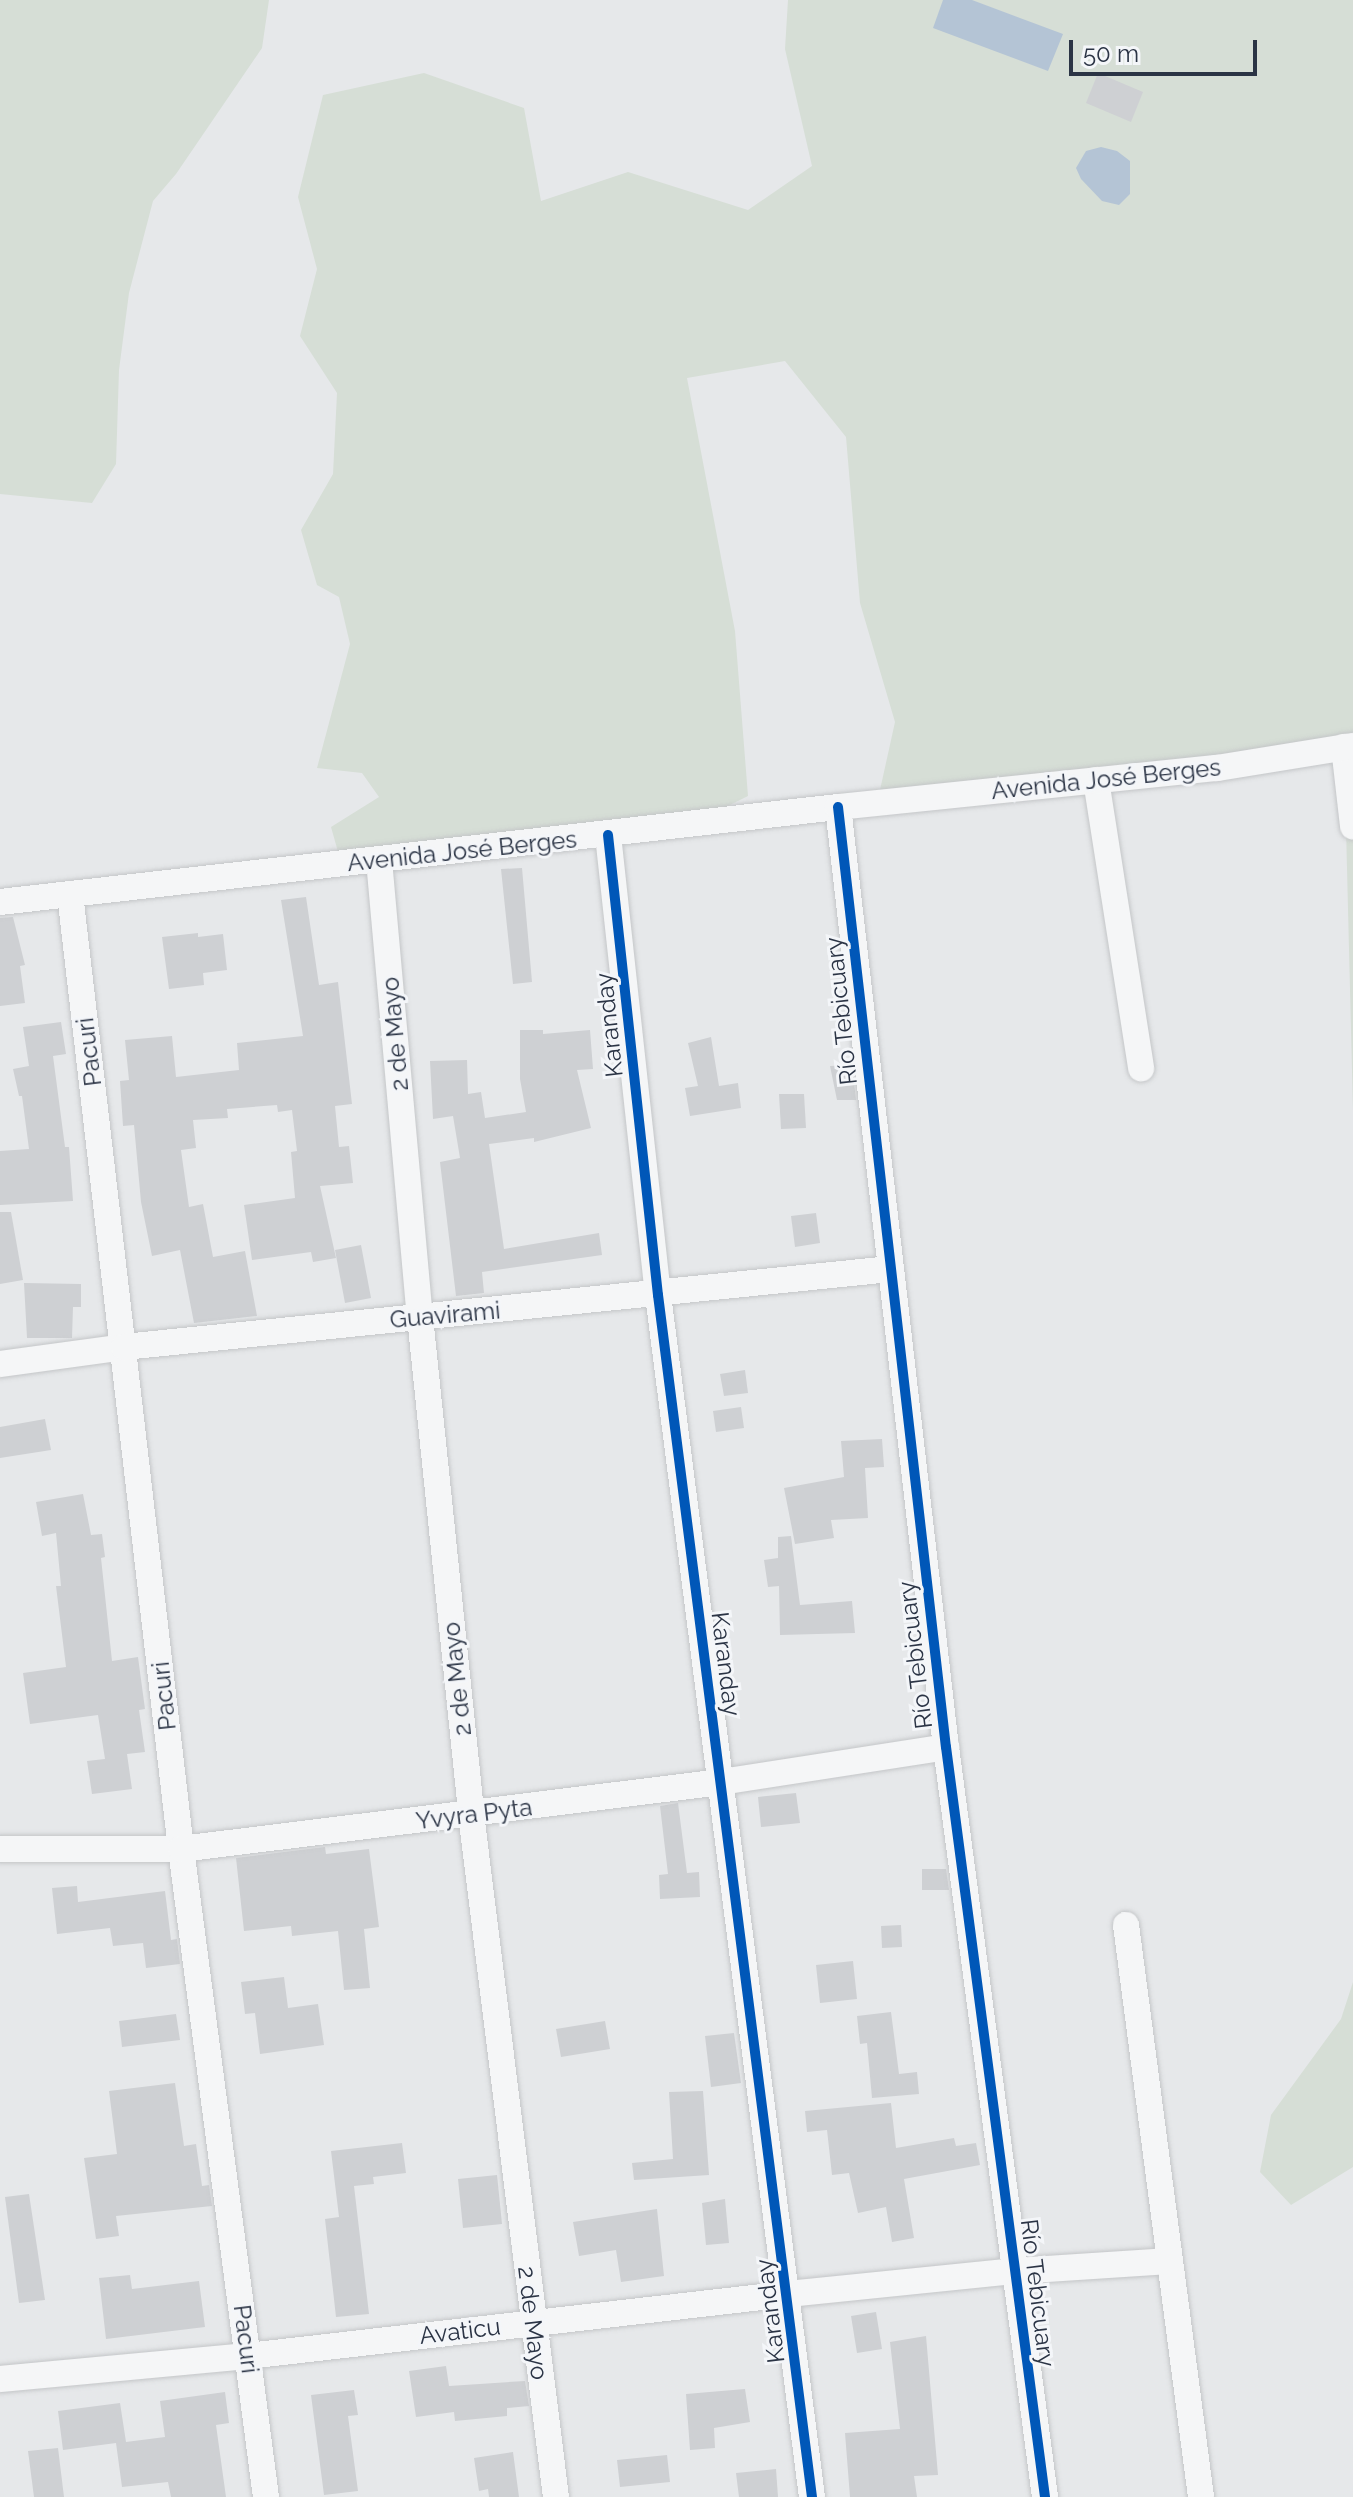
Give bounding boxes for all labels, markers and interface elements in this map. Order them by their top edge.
scale bar [1073,24,1261,74]
text: 50 m [1083,39,1139,68]
street label: Avenida José Berges [989,753,1223,805]
street label: Avenida José Berges [345,825,579,877]
street label: Río Tebicuary [819,935,863,1087]
street label: Karanday [589,971,629,1079]
street label: 2 de Mayo [376,976,414,1092]
street label: Pacuri [71,1016,107,1088]
street label: Guavirami [389,1296,501,1334]
street label: Río Tebicuary [892,1579,938,1731]
street label: Karanday [705,1610,747,1718]
street label: 2 de Mayo [437,1621,477,1737]
street label: Pacuri [146,1660,182,1732]
street label: Yvyra Pyta [414,1793,534,1835]
street label: Río Tebicuary [1015,2217,1061,2369]
street label: Karanday [749,2257,791,2365]
street label: 2 de Mayo [512,2265,554,2381]
street label: Pacuri [228,2303,264,2375]
street label: Avaticu [418,2312,502,2350]

